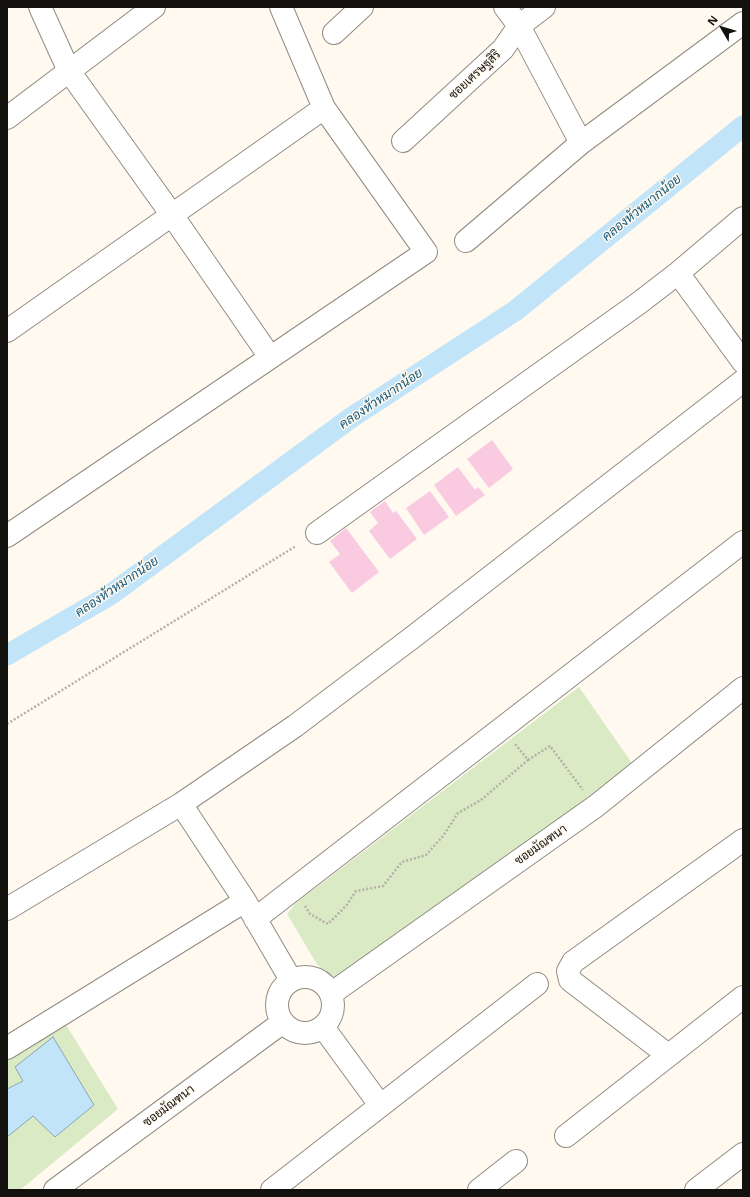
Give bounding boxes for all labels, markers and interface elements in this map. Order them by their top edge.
north arrow [702,8,742,48]
text: N [703,12,721,28]
street label: ซอยเศรษฐสิริ [446,47,504,103]
water label: คลองหัวหมากน้อย [599,171,685,245]
water label: คลองหัวหมากน้อย [336,365,426,433]
water label: คลองหัวหมากน้อย [72,553,162,621]
street label: ซอยมัณฑนา [512,822,570,868]
street label: ซอยมัณฑนา [140,1082,198,1130]

